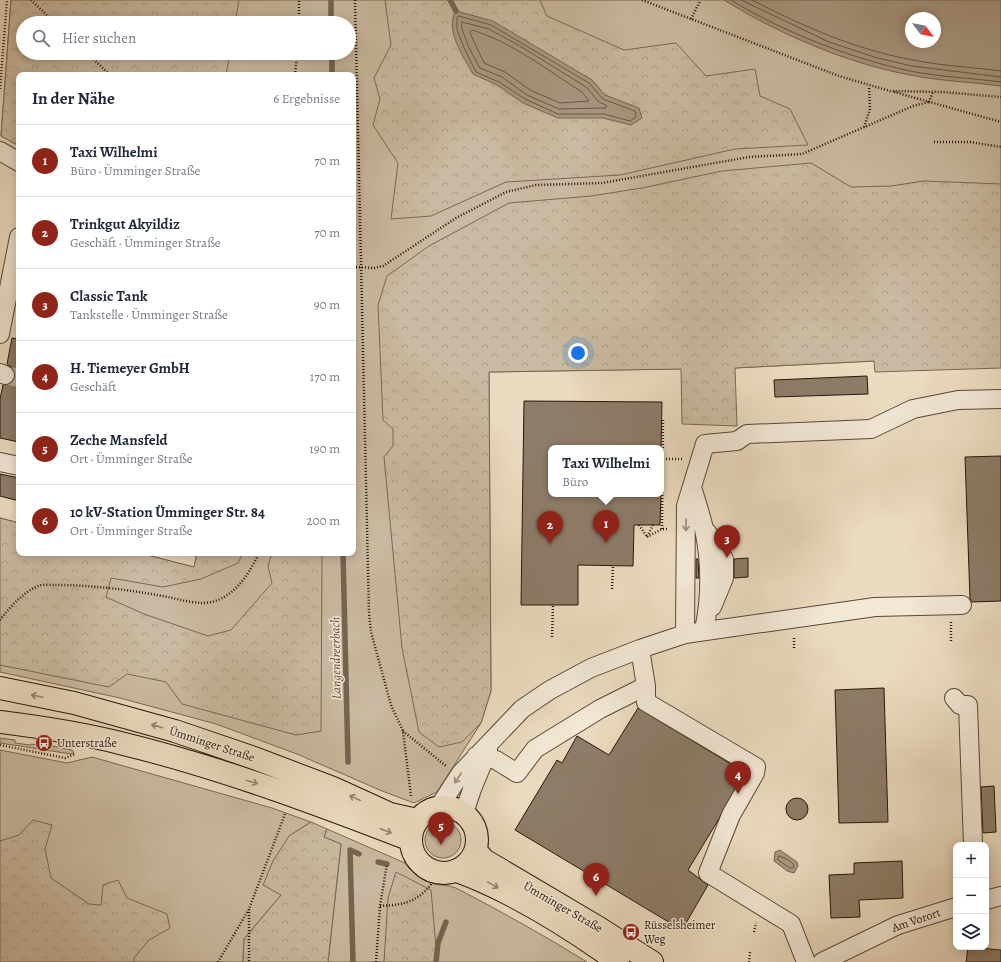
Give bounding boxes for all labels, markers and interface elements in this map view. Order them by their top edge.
north arrow [905,12,941,48]
search box [16,16,356,60]
icon: search [30,27,52,49]
text: Hier suchen [62,28,136,48]
text: In der Nähe [32,87,115,110]
text: 6 Ergebnisse [273,90,340,107]
text: Taxi Wilhelmi [70,142,158,162]
text: 1 [43,152,47,169]
text: 70 m [314,152,340,169]
text: Büro · Ümminger Straße [70,162,200,179]
text: Trinkgut Akyildiz [70,214,180,234]
text: 2 [42,224,48,241]
text: 70 m [314,224,340,241]
text: Geschäft · Ümminger Straße [70,234,221,251]
text: Classic Tank [70,286,148,306]
text: 3 [42,296,48,313]
text: 90 m [314,296,340,313]
text: Tankstelle · Ümminger Straße [70,306,228,323]
your location [568,343,588,363]
text: H. Tiemeyer GmbH [70,358,190,378]
text: 4 [42,368,48,385]
text: 170 m [310,368,340,385]
text: Geschäft [70,378,116,395]
text: Zeche Mansfeld [70,430,168,450]
text: 5 [42,440,48,457]
text: 190 m [309,440,340,457]
popup [548,445,664,497]
text: Ort · Ümminger Straße [70,450,193,467]
text: Taxi Wilhelmi [562,453,650,473]
text: Büro [562,473,588,490]
text: 10 kV-Station Ümminger Str. 84 [70,502,265,522]
pin: 1 [593,510,619,543]
pin: 2 [537,511,563,544]
text: 6 [42,512,48,529]
text: 200 m [307,512,340,529]
one-way arrow [682,518,689,531]
text: Ort · Ümminger Straße [70,522,193,539]
pin: 3 [714,525,740,558]
water label: Langendreerbach [326,617,345,699]
one-way arrow [31,691,44,699]
one-way arrow [151,722,164,729]
street label: Ümminger Straße [167,723,257,765]
bus stop icon: Unterstraße [34,733,54,753]
place label: Unterstraße [57,735,117,751]
pin: 4 [725,761,751,794]
one-way arrow [454,772,462,783]
one-way arrow [246,779,259,786]
one-way arrow [349,794,361,801]
pin: 5 [428,812,454,845]
one-way arrow [379,827,391,835]
map controls [953,842,989,950]
button: + [953,842,989,878]
pin: 6 [583,863,609,896]
street label: Ümminger Straße [520,878,606,936]
button: − [953,878,989,914]
one-way arrow [487,882,499,890]
street label: Am Vorort [889,904,943,936]
button: layers [953,914,989,950]
place label: Rüsselsheimer Weg [643,917,716,947]
bus stop icon: Rüsselsheimer Weg [621,922,641,942]

